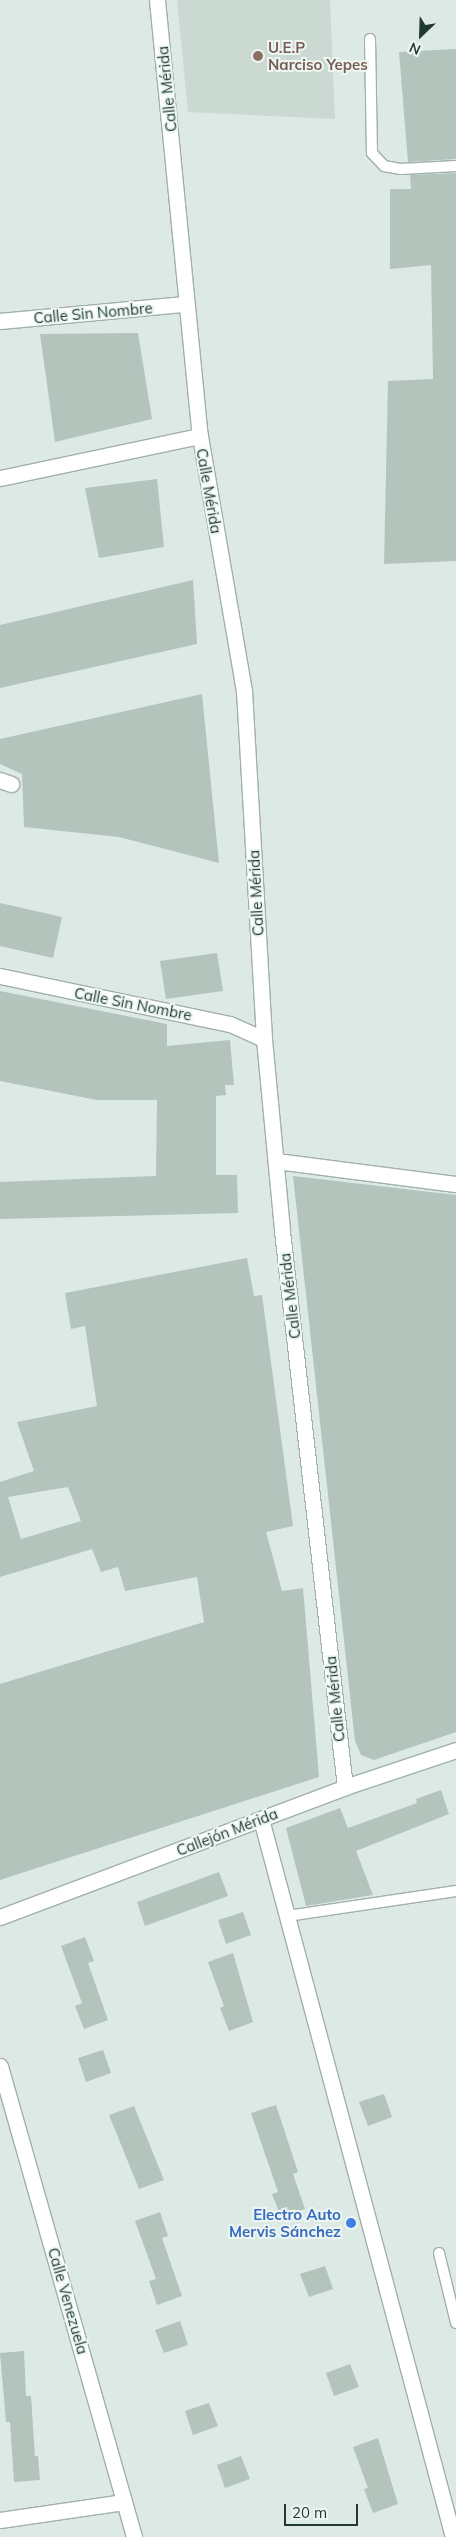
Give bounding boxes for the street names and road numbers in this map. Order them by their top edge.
street label: Calle Mérida [154,45,180,133]
street label: Calle Sin Nombre [33,299,153,327]
street label: Calle Mérida [193,447,225,535]
street label: Calle Mérida [245,849,267,937]
street label: Calle Sin Nombre [73,984,193,1024]
street label: Calle Mérida [276,1252,304,1340]
street label: Calle Mérida [322,1655,348,1743]
street label: Callejón Mérida [174,1804,280,1860]
street label: Calle Venezuela [44,2246,92,2356]

